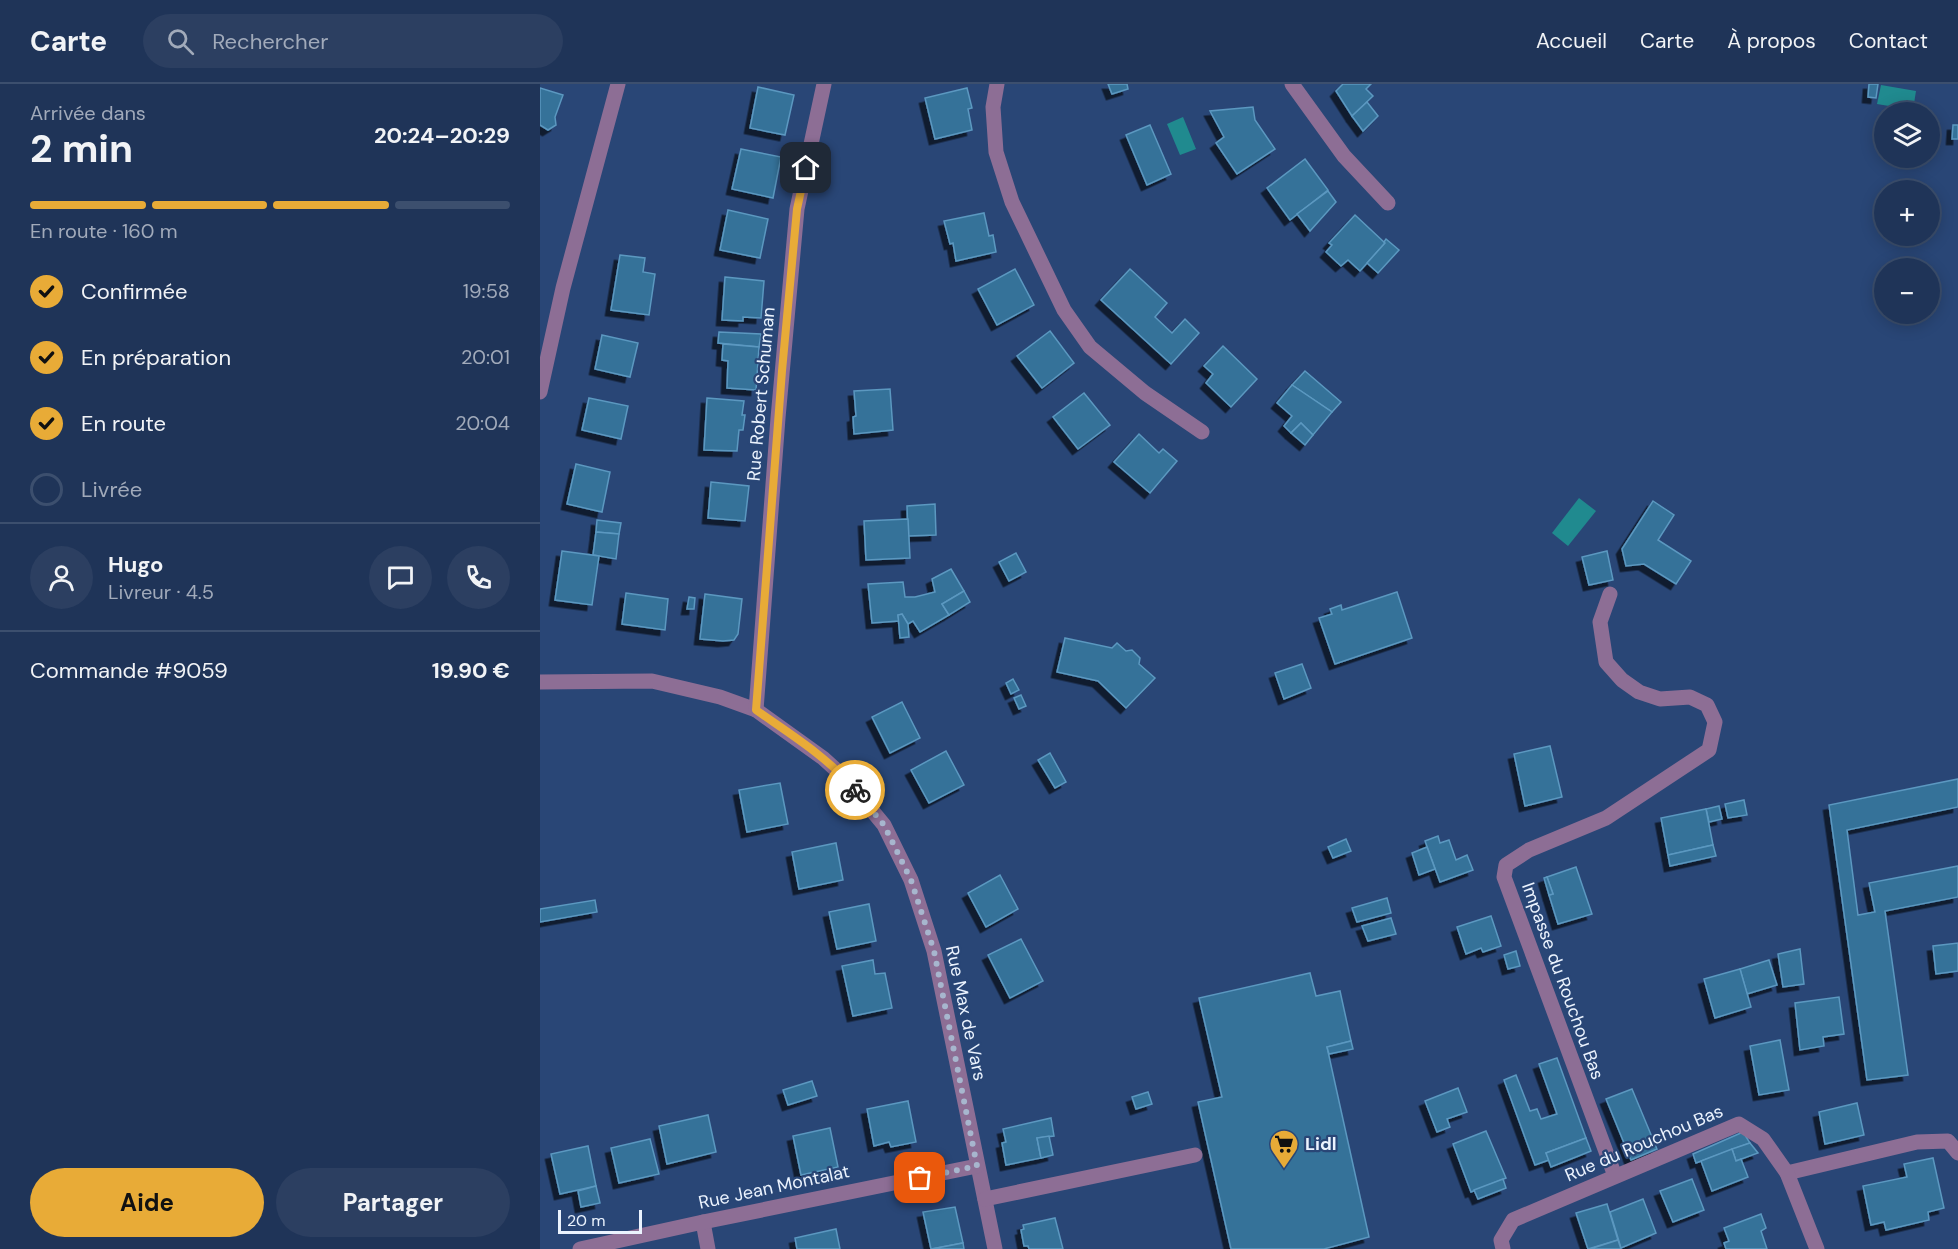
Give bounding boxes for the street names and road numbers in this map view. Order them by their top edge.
street label: Rue Robert Schuman [741,306,781,482]
street label: Impasse du Rouchou Bas [1516,879,1610,1083]
street label: Rue Max de Vars [940,943,992,1083]
street label: Rue du Rouchou Bas [1561,1099,1727,1187]
street label: Rue Jean Montalat [696,1159,852,1215]

